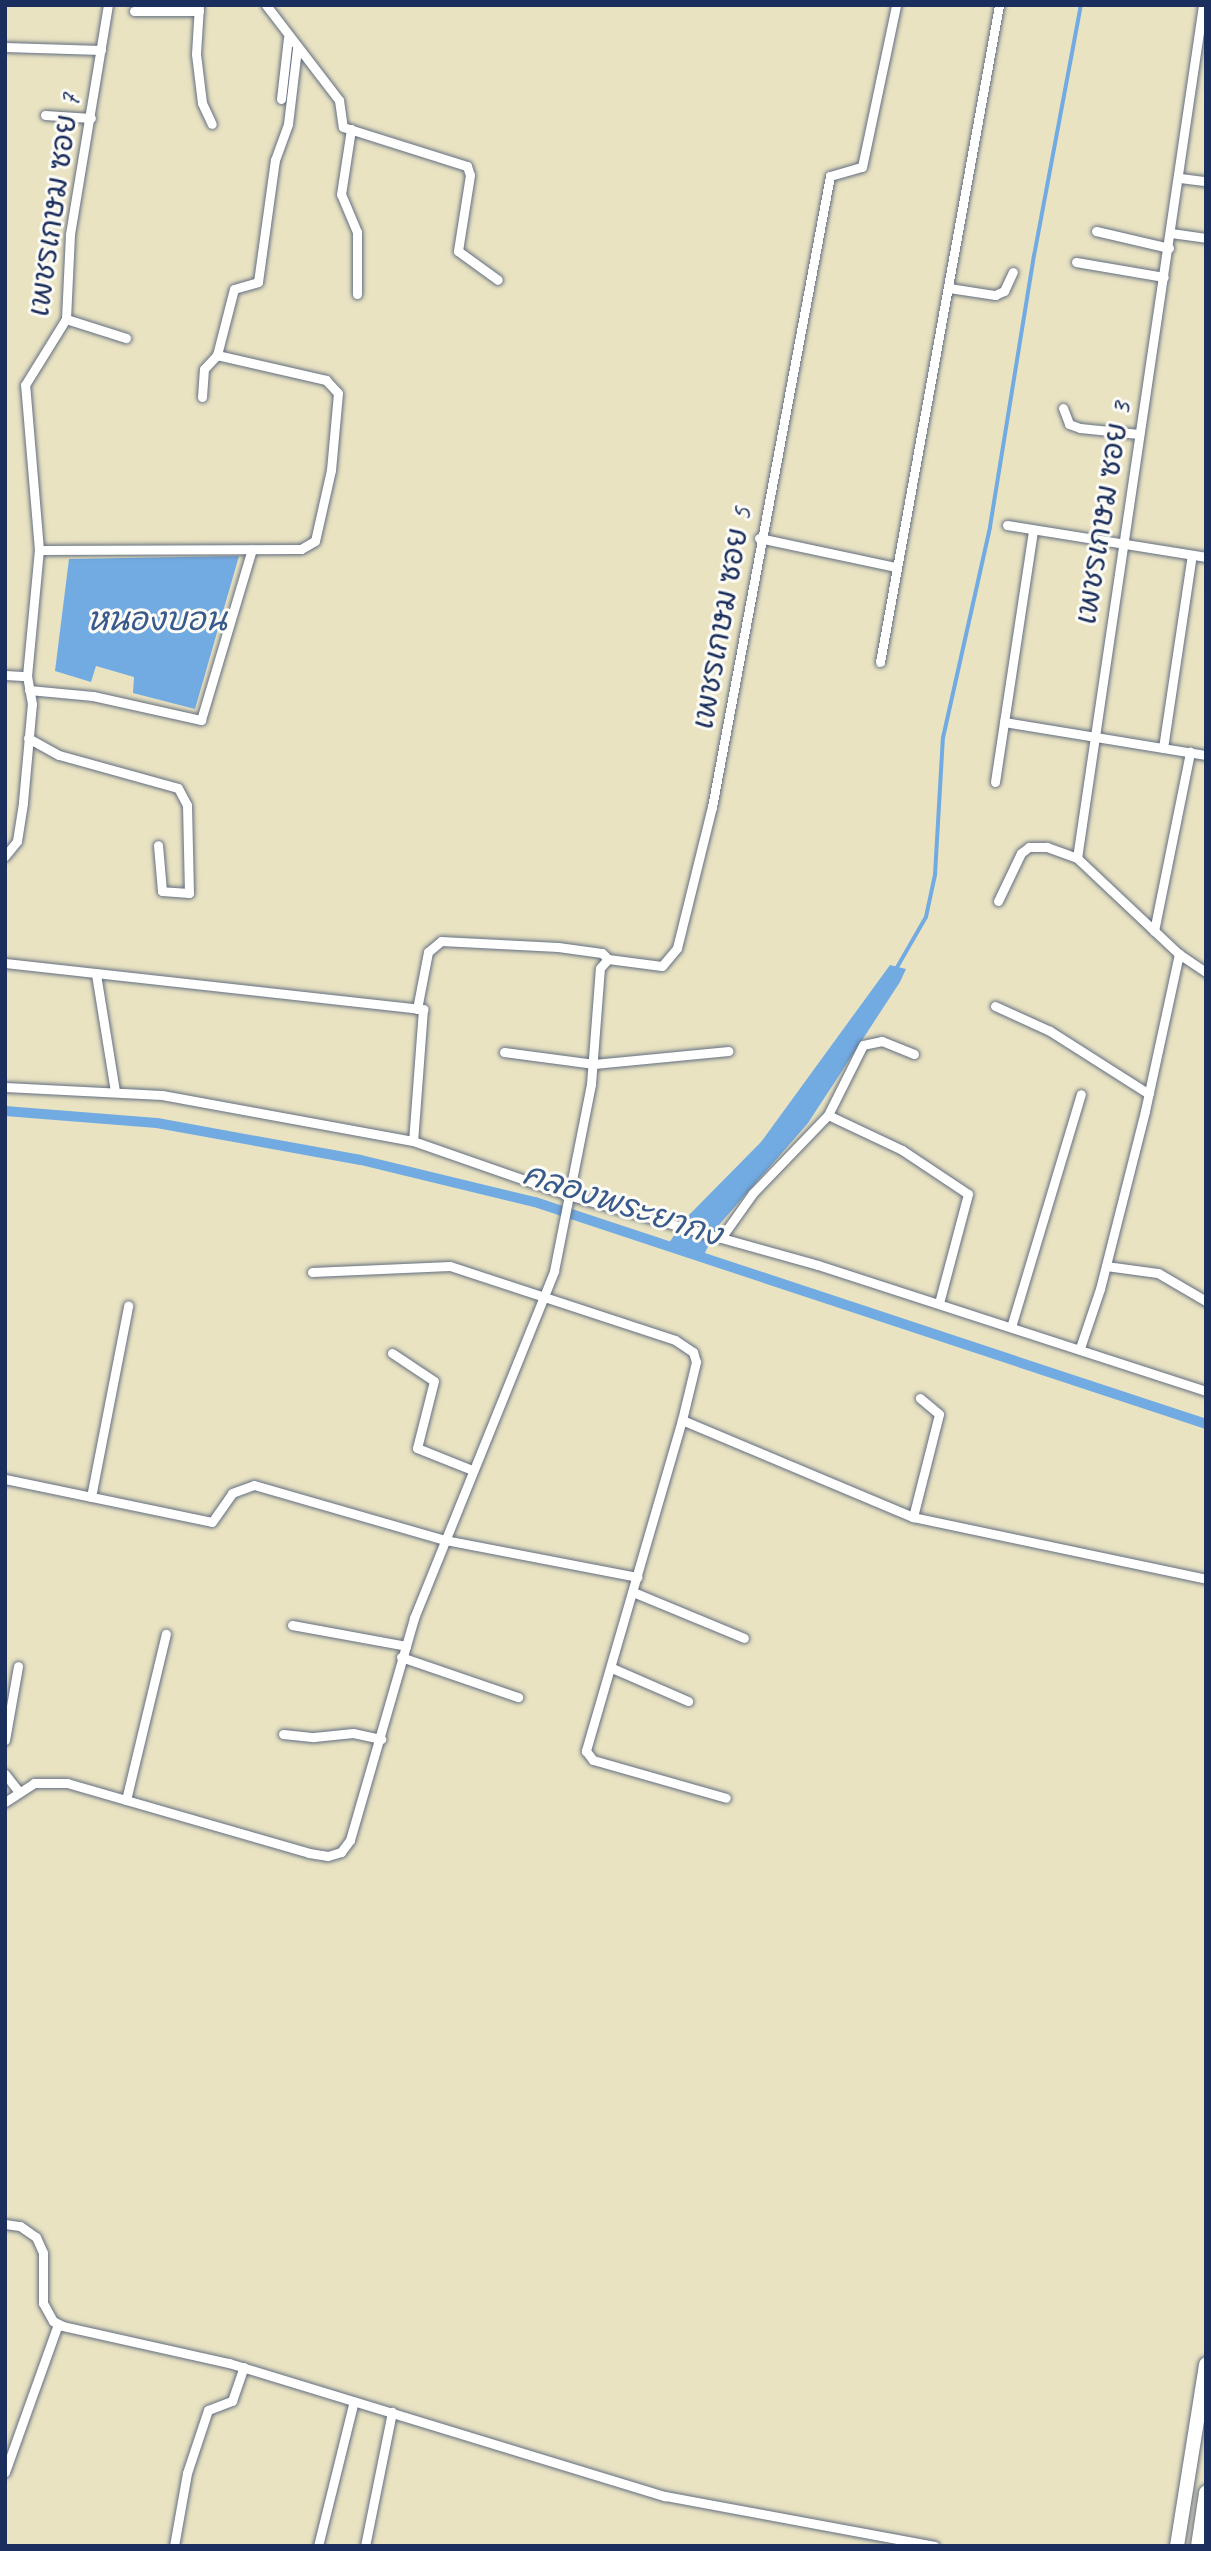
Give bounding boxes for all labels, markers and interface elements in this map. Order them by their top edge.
street label: เพชรเกษม ซอย 7 [21,91,87,319]
street label: เพชรเกษม ซอย 3 [1068,399,1138,627]
street label: เพชรเกษม ซอย 5 [685,504,759,732]
water label: หนองบอน [87,601,227,639]
water label: คลองพระยากง [518,1155,726,1255]

